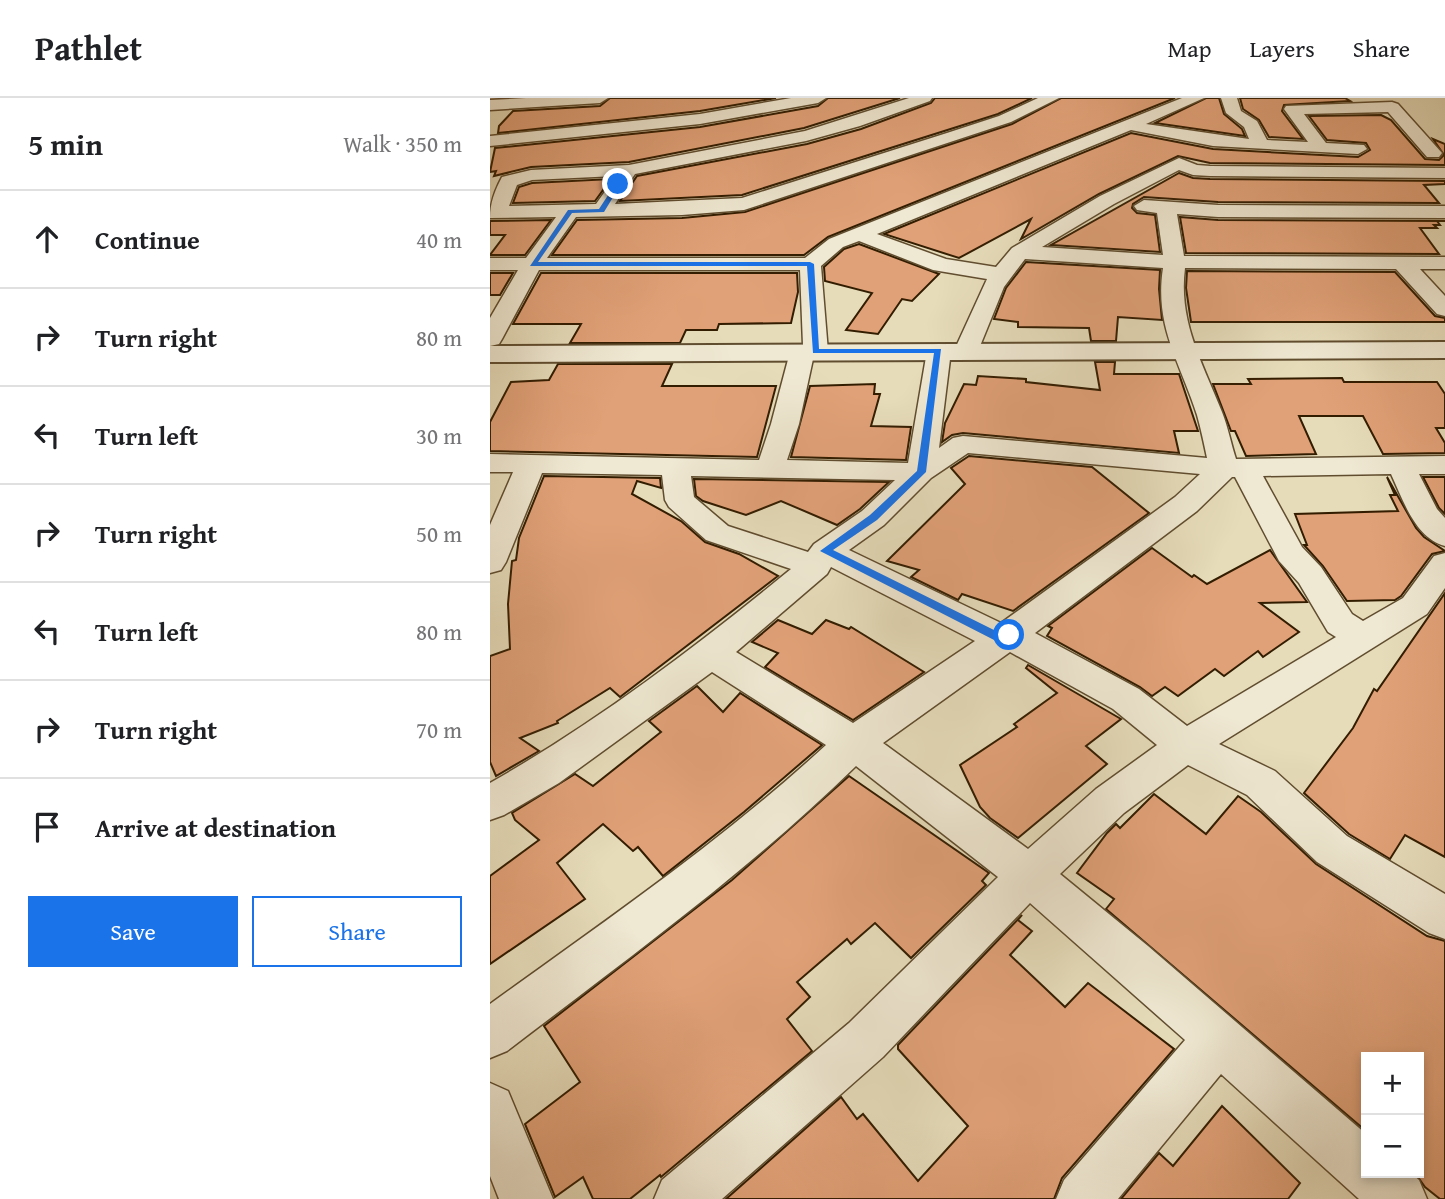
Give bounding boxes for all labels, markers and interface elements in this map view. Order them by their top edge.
text: Pathlet [35,24,142,72]
text: Map [1168,31,1211,66]
text: Layers [1249,31,1315,66]
text: Share [1353,31,1410,66]
text: 5 min [28,122,103,166]
text: Walk · 350 m [343,127,462,160]
route end [602,168,633,199]
icon: ahead [28,220,66,258]
text: Continue [95,220,200,259]
text: 40 m [416,223,462,256]
icon: right [28,318,66,356]
text: Turn right [95,318,217,357]
text: 80 m [416,321,462,354]
icon: left [28,416,66,454]
text: Turn left [95,416,198,455]
text: 30 m [416,419,462,452]
icon: right [28,514,66,552]
text: Turn right [95,514,217,553]
text: 50 m [416,517,462,550]
icon: left [28,612,66,650]
text: Turn left [95,612,198,651]
text: 80 m [416,615,462,648]
route start [993,619,1024,650]
icon: right [28,710,66,748]
text: Turn right [95,710,217,749]
text: 70 m [416,713,462,746]
icon: arrive [28,808,66,846]
text: Arrive at destination [95,808,336,847]
button: Save [28,896,238,967]
button: Share [252,896,462,967]
map controls [1361,1052,1424,1178]
button: + [1361,1052,1424,1115]
button: − [1361,1115,1424,1178]

